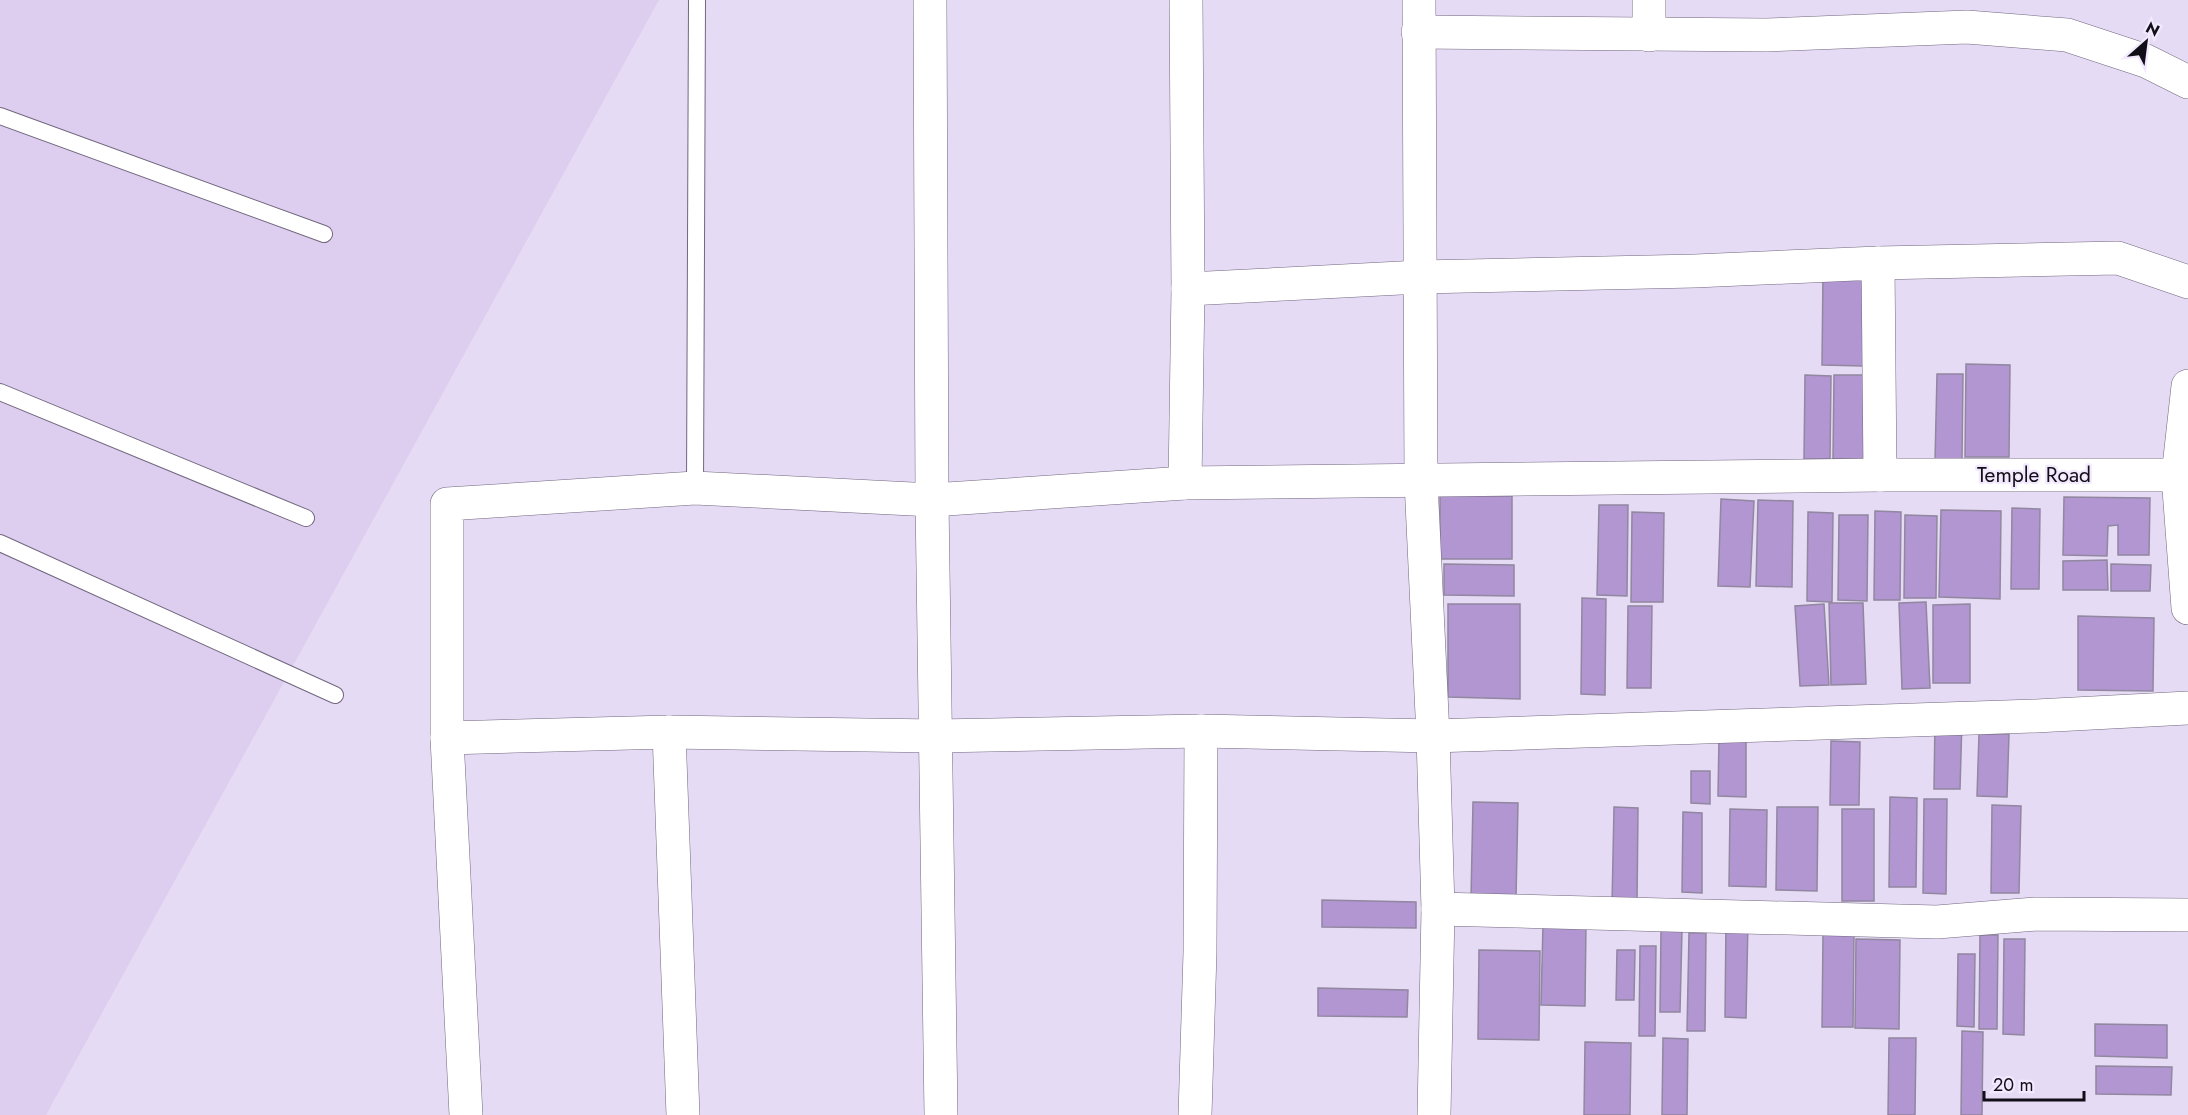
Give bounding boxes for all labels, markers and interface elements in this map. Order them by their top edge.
north arrow [2116,12,2176,72]
text: N [2142,16,2164,42]
street label: Temple Road [1977,460,2091,490]
scale bar [1984,1064,2084,1102]
text: 20 m [1993,1072,2033,1098]

